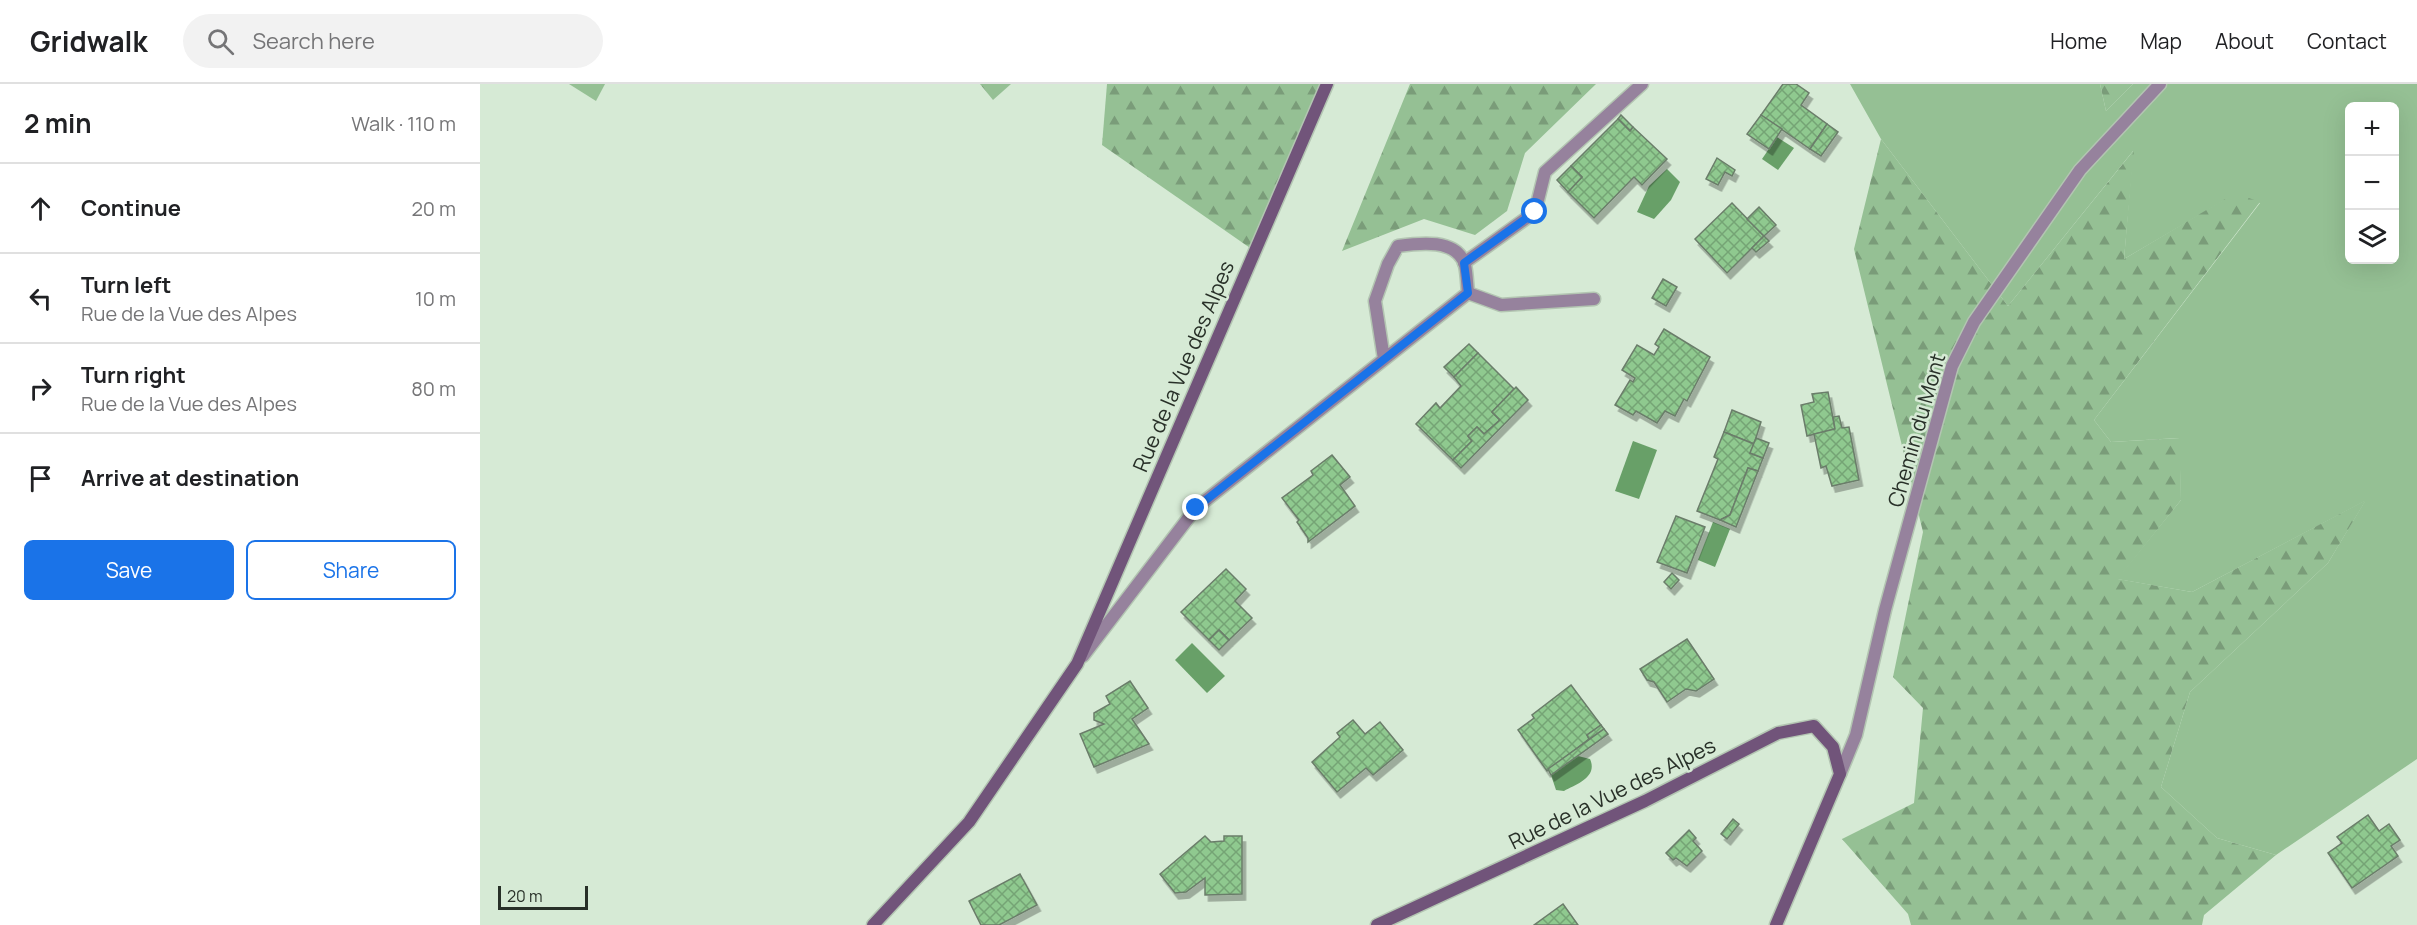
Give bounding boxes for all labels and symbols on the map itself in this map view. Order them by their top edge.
route start [1521,198,1547,224]
street label: Rue de la Vue des Alpes [1126,256,1240,476]
street label: Chemin du Mont [1881,350,1951,510]
route end [1182,494,1208,520]
street label: Rue de la Vue des Alpes [1504,731,1720,855]
scale bar [498,883,588,910]

